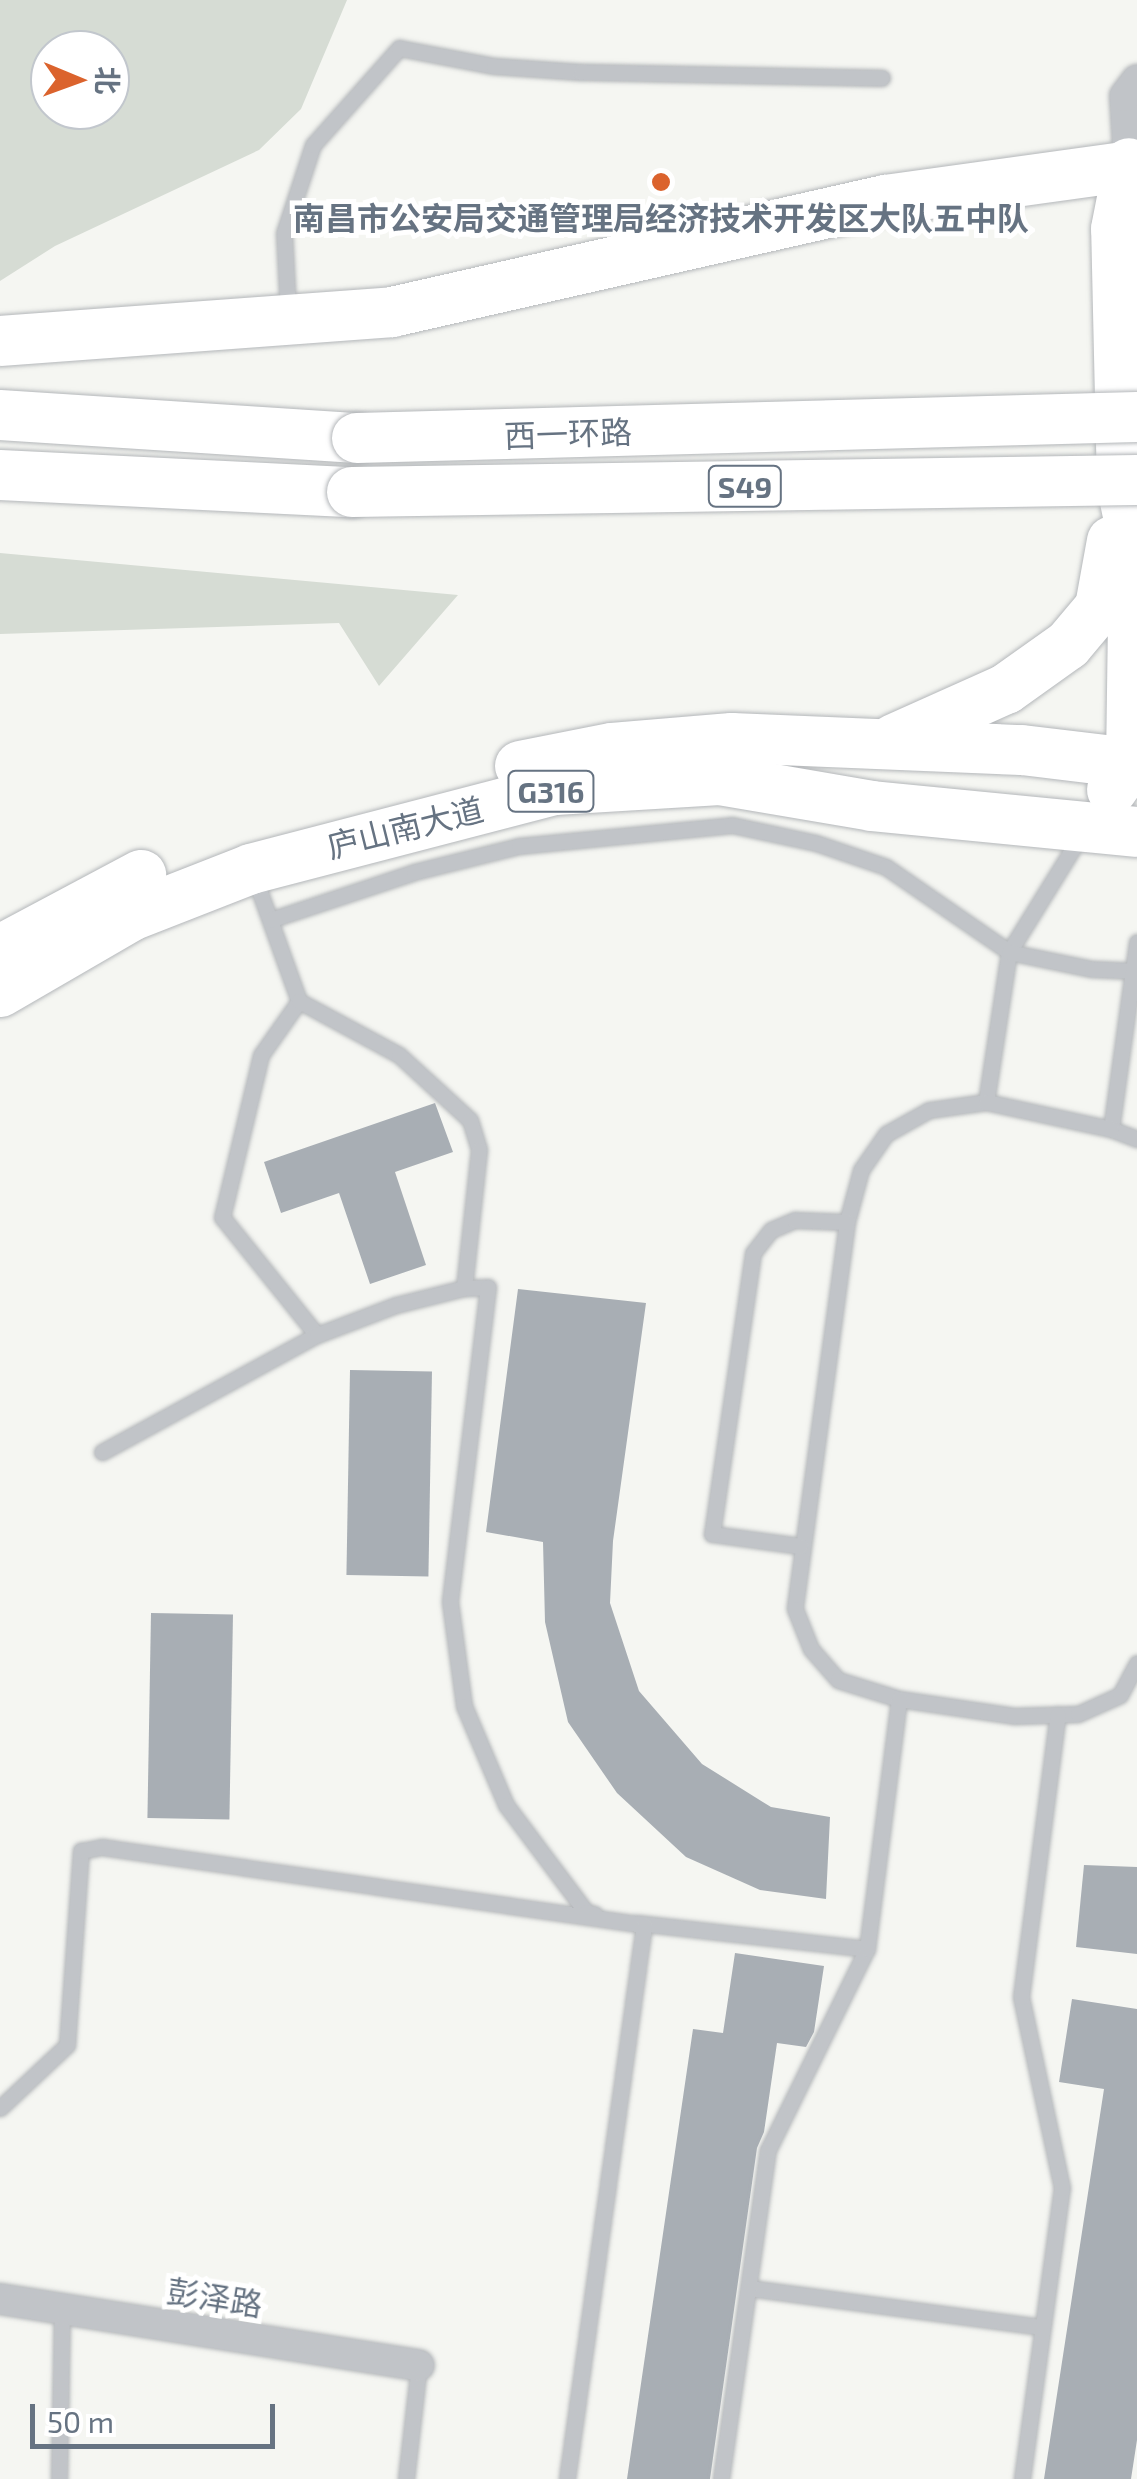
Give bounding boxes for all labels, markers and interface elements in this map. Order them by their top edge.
north arrow [30,30,130,130]
text: 北 [91,66,125,95]
marker: 南昌市公安局交通管理局经济技术开发区大队五中队 [650,171,672,193]
place label: 南昌市公安局交通管理局经济技术开发区大队五中队 [293,198,1029,236]
street label: 西一环路 [503,412,633,454]
road number: S49 [708,461,782,511]
road number: G316 [506,766,596,816]
street label: 庐山南大道 [323,789,487,865]
street label: 彭泽路 [165,2271,265,2323]
scale bar [35,2384,280,2446]
text: 50 m [47,2403,114,2439]

